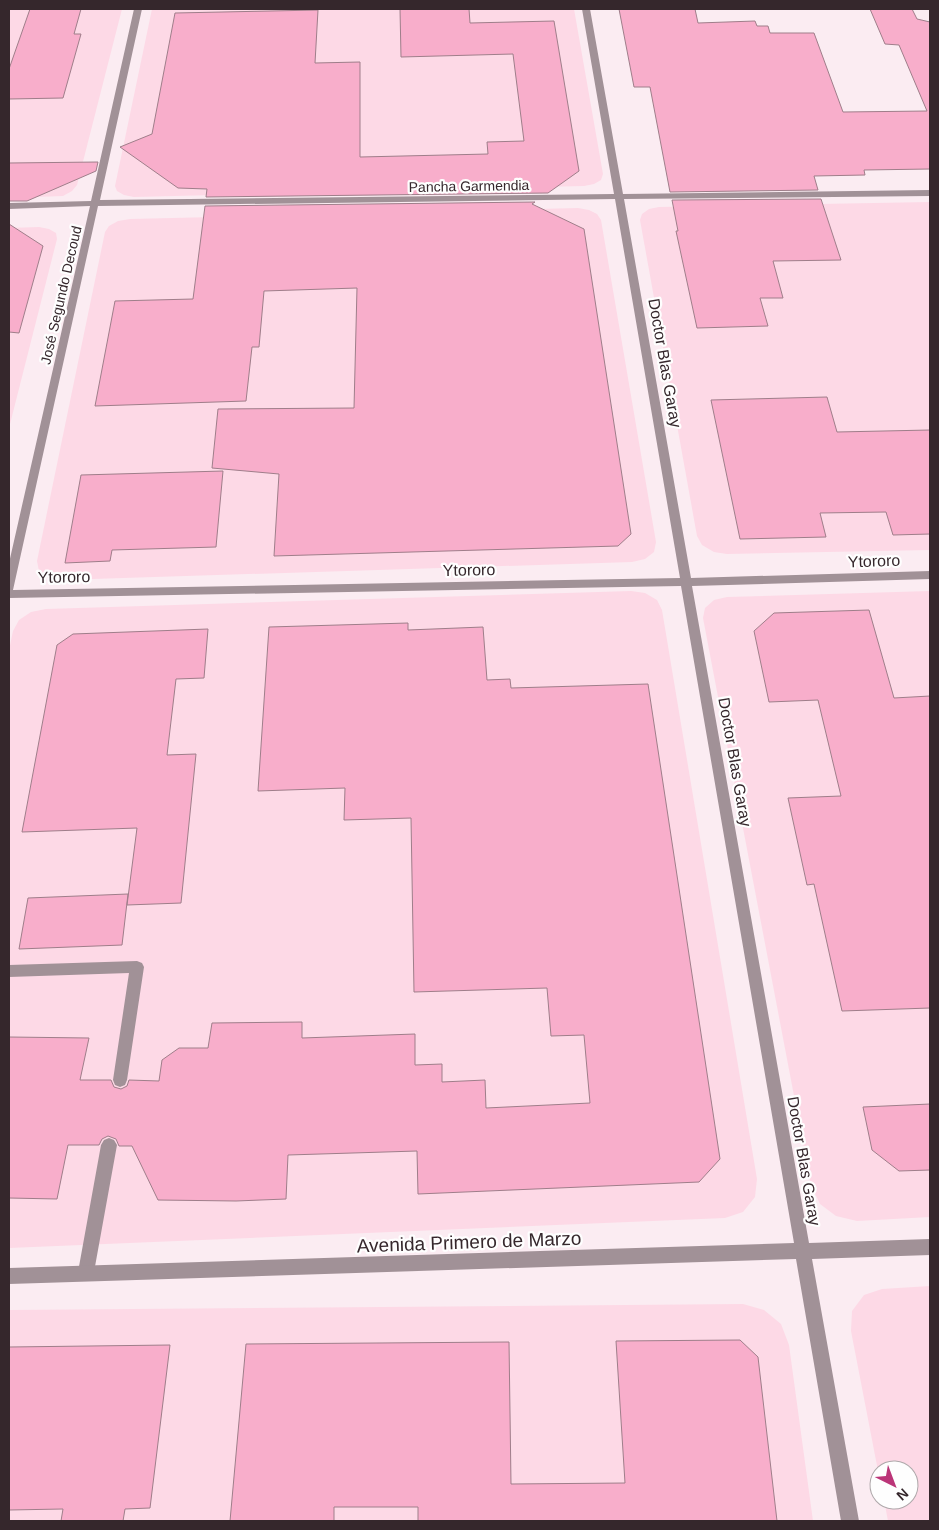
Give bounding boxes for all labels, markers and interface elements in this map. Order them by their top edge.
street label: Pancha Garmendia [409,177,530,195]
street label: José Segundo Decoud [37,224,85,366]
street label: Doctor Blas Garay [645,297,685,429]
street label: Ytororo [847,552,901,570]
street label: Ytororo [443,561,495,579]
street label: Ytororo [38,568,90,586]
street label: Doctor Blas Garay [715,696,755,828]
street label: Doctor Blas Garay [784,1095,824,1227]
street label: Avenida Primero de Marzo [356,1228,582,1256]
north arrow [869,1460,919,1510]
text: N [894,1485,912,1504]

